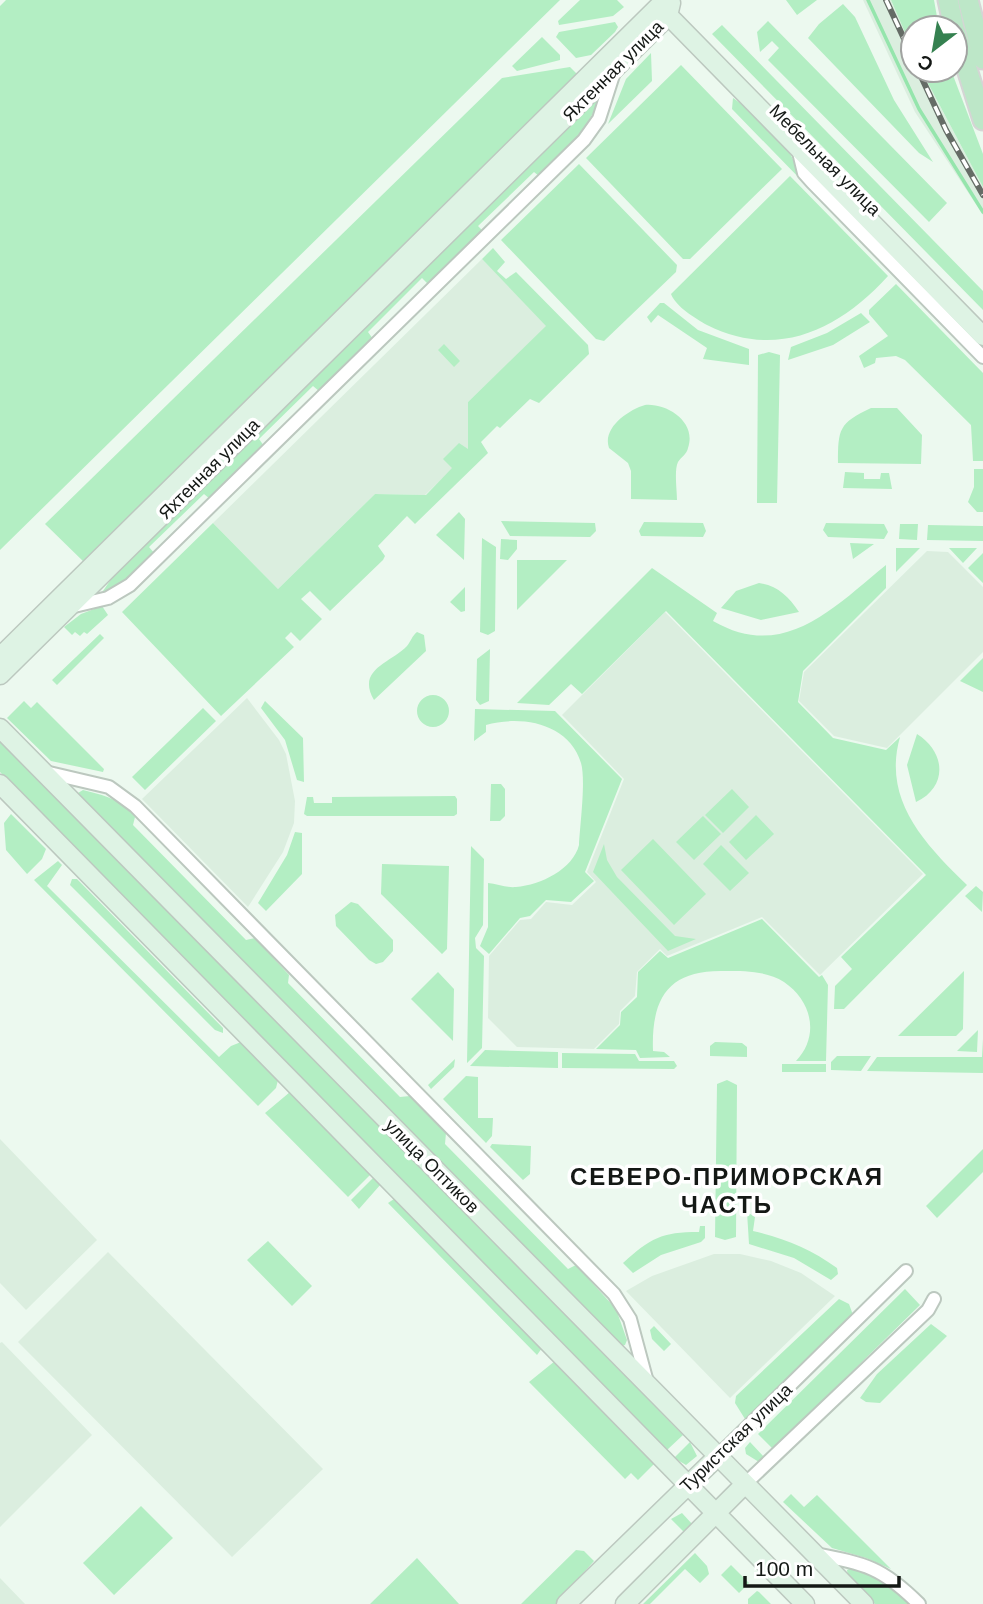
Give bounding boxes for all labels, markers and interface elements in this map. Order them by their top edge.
north arrow [899,14,969,84]
street label: Яхтенная улица [559,16,668,125]
text: С [914,50,937,76]
street label: Мебельная улица [765,100,885,220]
street label: Яхтенная улица [155,414,264,523]
street label: улица Оптиков [381,1115,483,1217]
district label: СЕВЕРО-ПРИМОРСКАЯ ЧАСТЬ [570,1163,884,1218]
street label: Туристская улица [676,1379,797,1496]
scale bar [745,1544,899,1588]
text: 100 m [755,1557,813,1580]

